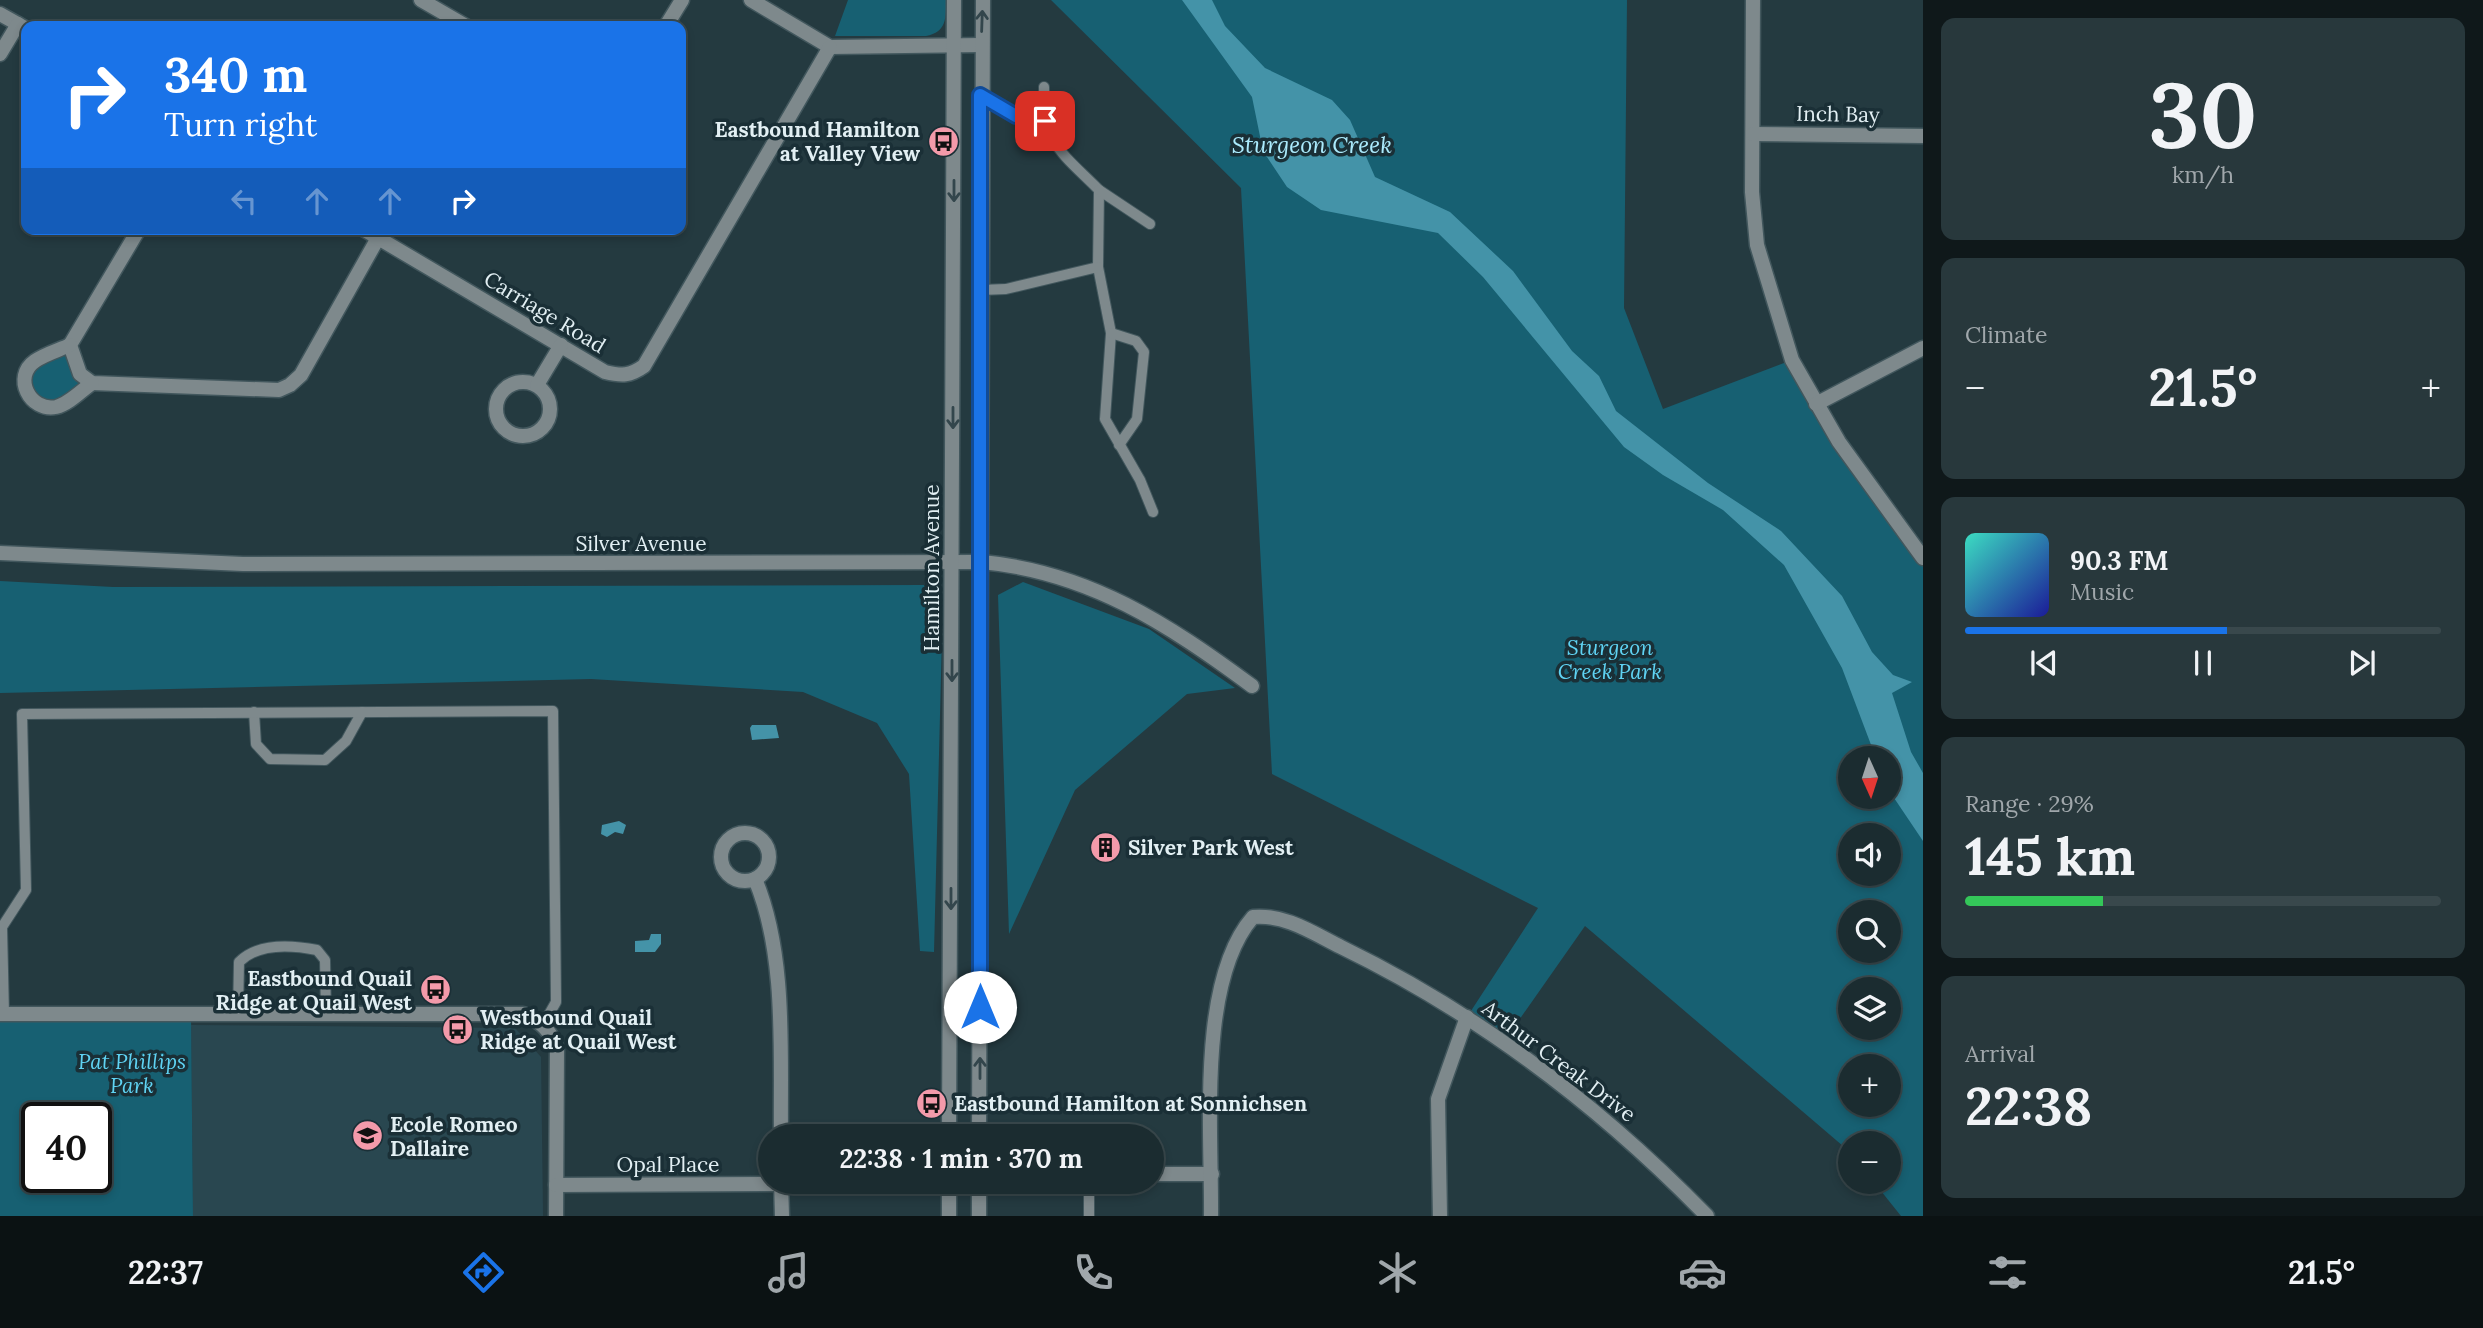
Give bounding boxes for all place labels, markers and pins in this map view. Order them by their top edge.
pin [1015,91,1075,151]
place label: Eastbound Hamilton at Valley View [714,116,920,167]
bus stop icon: Eastbound Hamilton at Valley View [926,124,960,158]
building icon: Silver Park West [1088,830,1122,864]
place label: Silver Park West [1128,834,1294,861]
place label: Eastbound Quail Ridge at Quail West [216,965,412,1016]
bus stop icon: Eastbound Quail Ridge at Quail West [418,973,452,1007]
place label: Westbound Quail Ridge at Quail West [480,1004,677,1055]
bus stop icon: Westbound Quail Ridge at Quail West [440,1012,474,1046]
bus stop icon: Eastbound Hamilton at Sonnichsen [914,1086,948,1120]
place label: Eastbound Hamilton at Sonnichsen [954,1090,1307,1117]
place label: Ecole Romeo Dallaire [390,1111,518,1162]
school or university icon: Ecole Romeo Dallaire [350,1119,384,1153]

